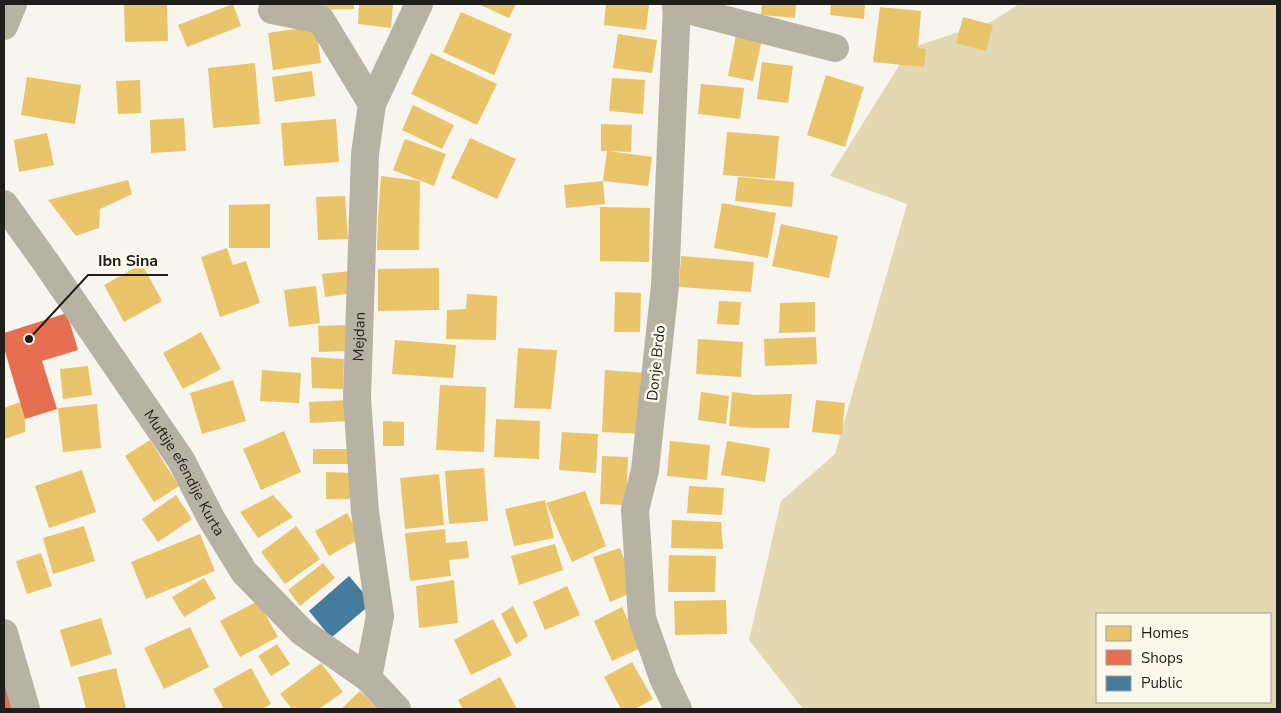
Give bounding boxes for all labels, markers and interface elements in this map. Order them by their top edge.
callout: Ibn Sina [88,244,168,275]
text: Ibn Sina [98,250,158,272]
street label: Mejdan [348,311,370,362]
street label: Donje Brdo [642,324,670,402]
street label: Muftije efendije Kurta [139,406,229,540]
legend [1096,613,1271,703]
text: Homes [1141,623,1189,643]
text: Shops [1141,648,1183,668]
text: Public [1141,673,1182,693]

